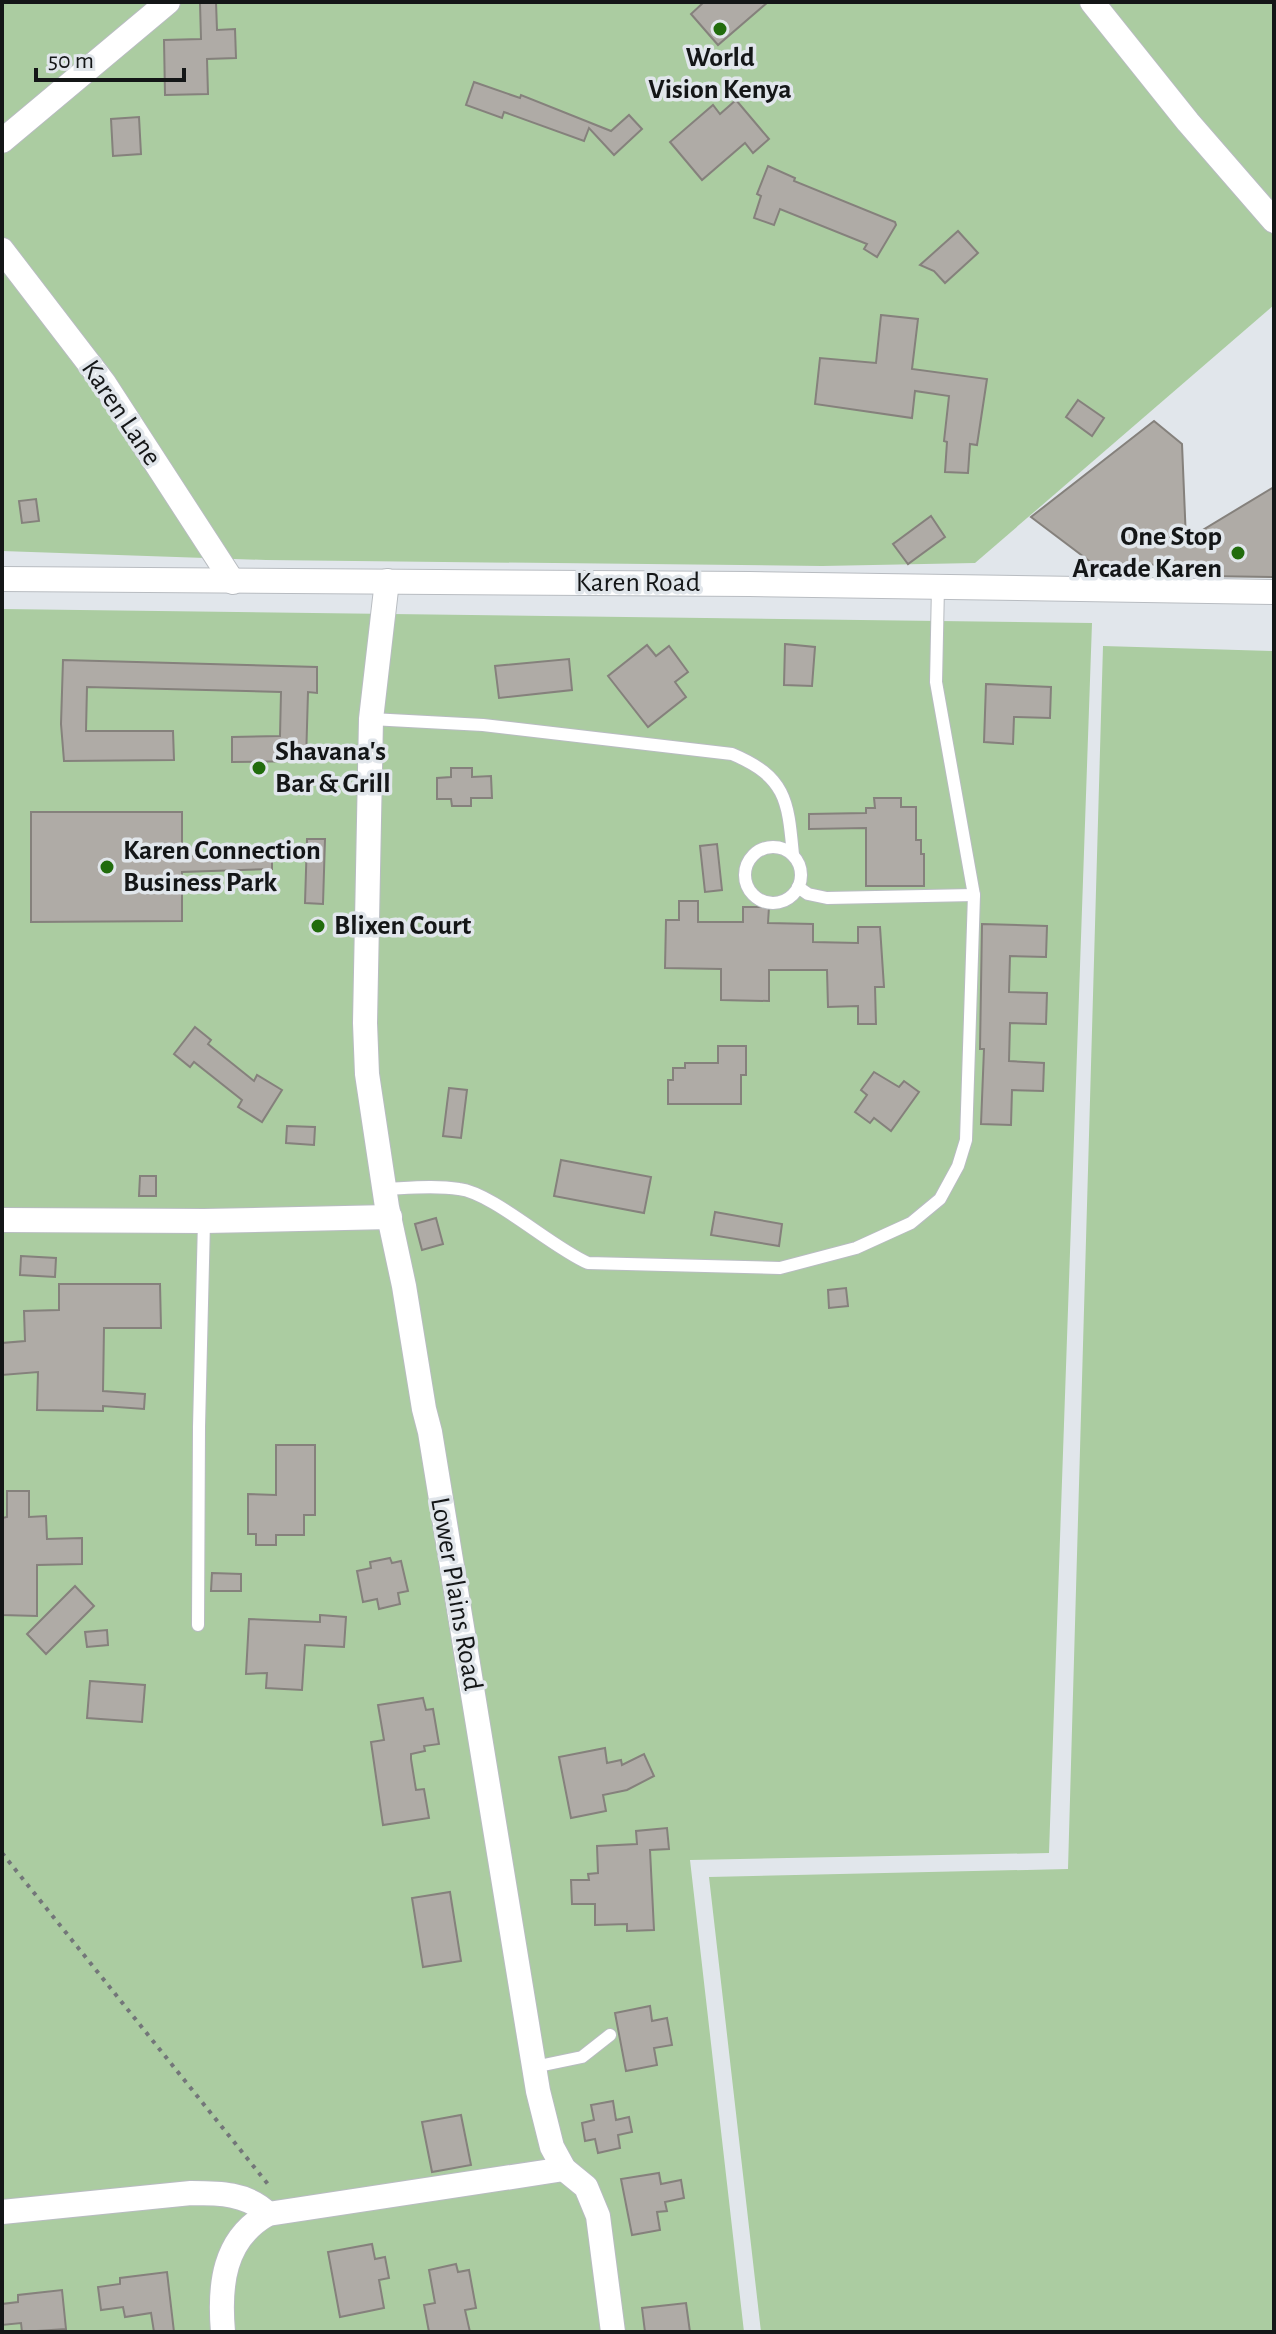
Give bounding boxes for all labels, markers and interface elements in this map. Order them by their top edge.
marker: World Vision Kenya [711,20,729,38]
scale bar [36,32,184,82]
place label: World Vision Kenya [648,44,792,104]
text: 50 m [48,49,94,73]
street label: Karen Lane [76,355,166,471]
place label: One Stop Arcade Karen [1072,523,1222,583]
marker: One Stop Arcade Karen [1229,544,1247,562]
street label: Karen Road [576,569,700,597]
place label: Shavana's Bar & Grill [275,738,391,798]
marker: Shavana's Bar & Grill [250,759,268,777]
place label: Karen Connection Business Park [123,837,321,897]
marker: Karen Connection Business Park [98,858,116,876]
place label: Blixen Court [334,912,472,940]
marker: Blixen Court [309,917,327,935]
street label: Lower Plains Road [425,1495,487,1693]

